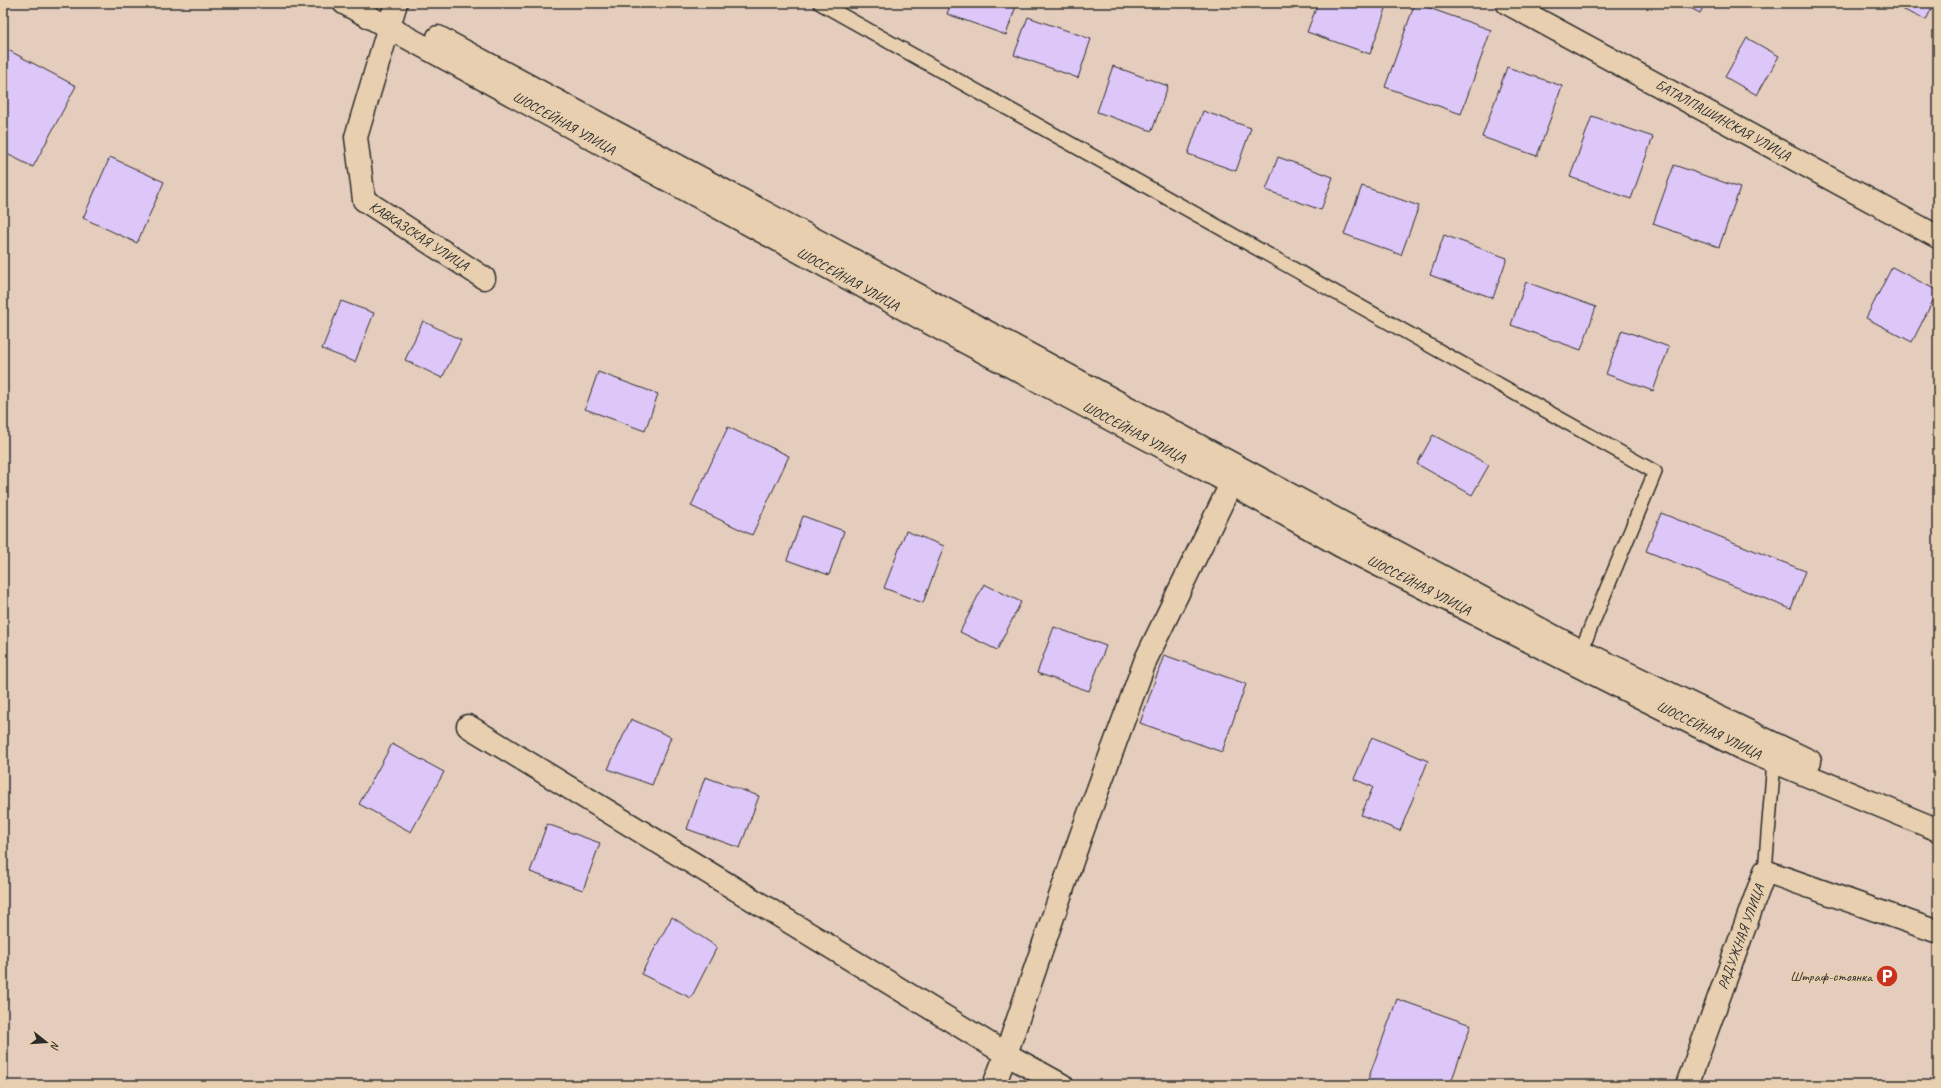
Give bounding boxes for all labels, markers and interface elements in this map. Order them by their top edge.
street label: БАТАЛПАШИНСКАЯ УЛИЦА [1653,76,1794,165]
street label: ШОССЕЙНАЯ УЛИЦА [510,88,619,159]
street label: КАВКАЗСКАЯ УЛИЦА [366,198,472,275]
street label: ШОССЕЙНАЯ УЛИЦА [794,244,903,315]
street label: ШОССЕЙНАЯ УЛИЦА [1080,398,1189,467]
street label: ШОССЕЙНАЯ УЛИЦА [1364,551,1475,619]
street label: ШОССЕЙНАЯ УЛИЦА [1654,697,1765,763]
street label: РАДУЖНАЯ УЛИЦА [1714,881,1768,992]
parking icon: Штраф-стоянка [1874,963,1900,989]
place label: Штраф-стоянка [1790,968,1873,985]
north arrow [26,1022,66,1062]
text: N [47,1040,63,1052]

